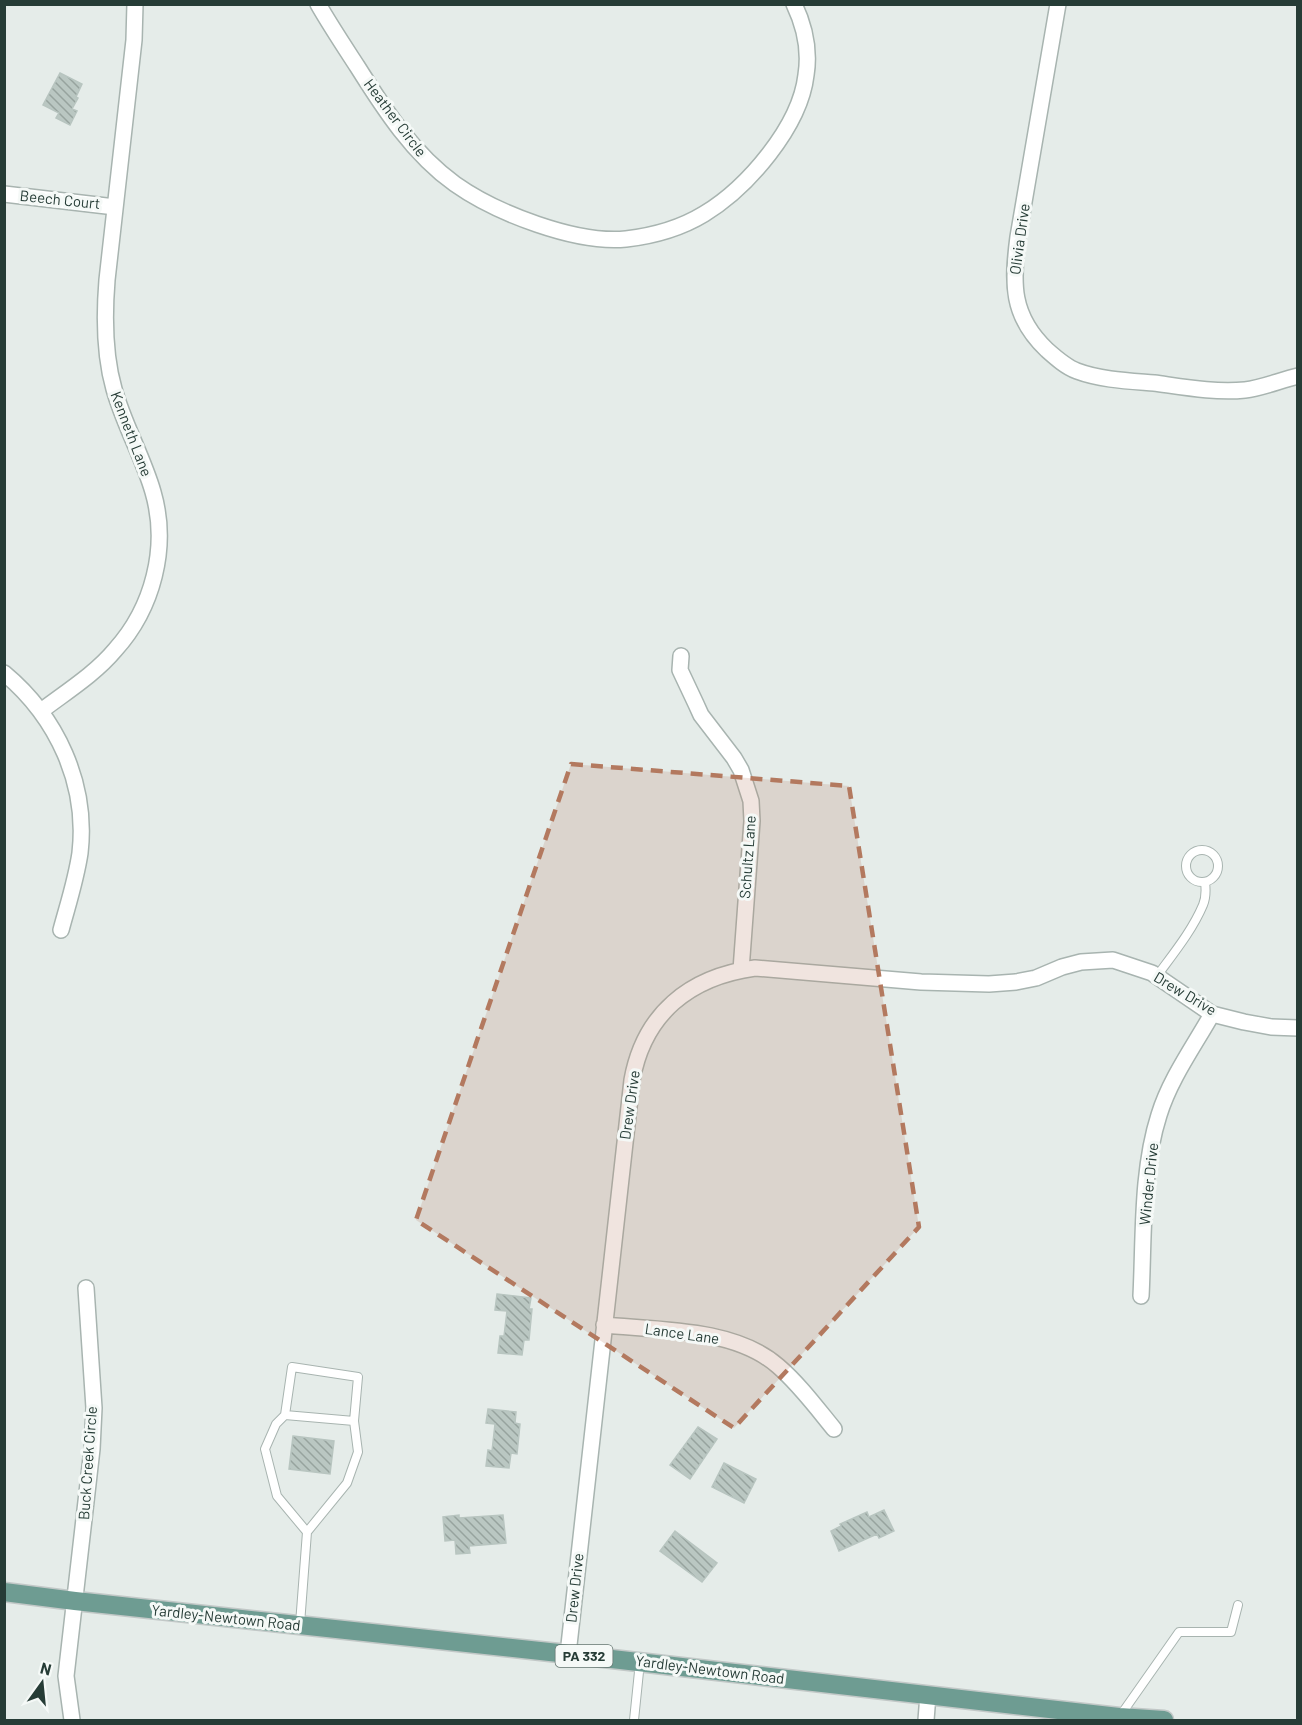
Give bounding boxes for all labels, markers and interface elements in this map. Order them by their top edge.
street label: Heather Circle [361,75,431,160]
street label: Beech Court [19,186,101,212]
street label: Olivia Drive [1005,202,1033,276]
street label: Kenneth Lane [107,389,156,479]
street label: Schultz Lane [735,815,759,899]
street label: Drew Drive [1151,967,1220,1019]
street label: Drew Drive [615,1069,643,1141]
street label: Winder Drive [1135,1142,1161,1226]
street label: Lance Lane [644,1319,721,1347]
street label: Buck Creek Circle [74,1405,100,1520]
street label: Drew Drive [561,1552,587,1623]
street label: Yardley-Newtown Road [151,1600,302,1634]
road number: PA 332 [556,1645,612,1667]
street label: Yardley-Newtown Road [635,1651,786,1687]
north arrow [12,1653,72,1713]
text: N [38,1657,54,1679]

